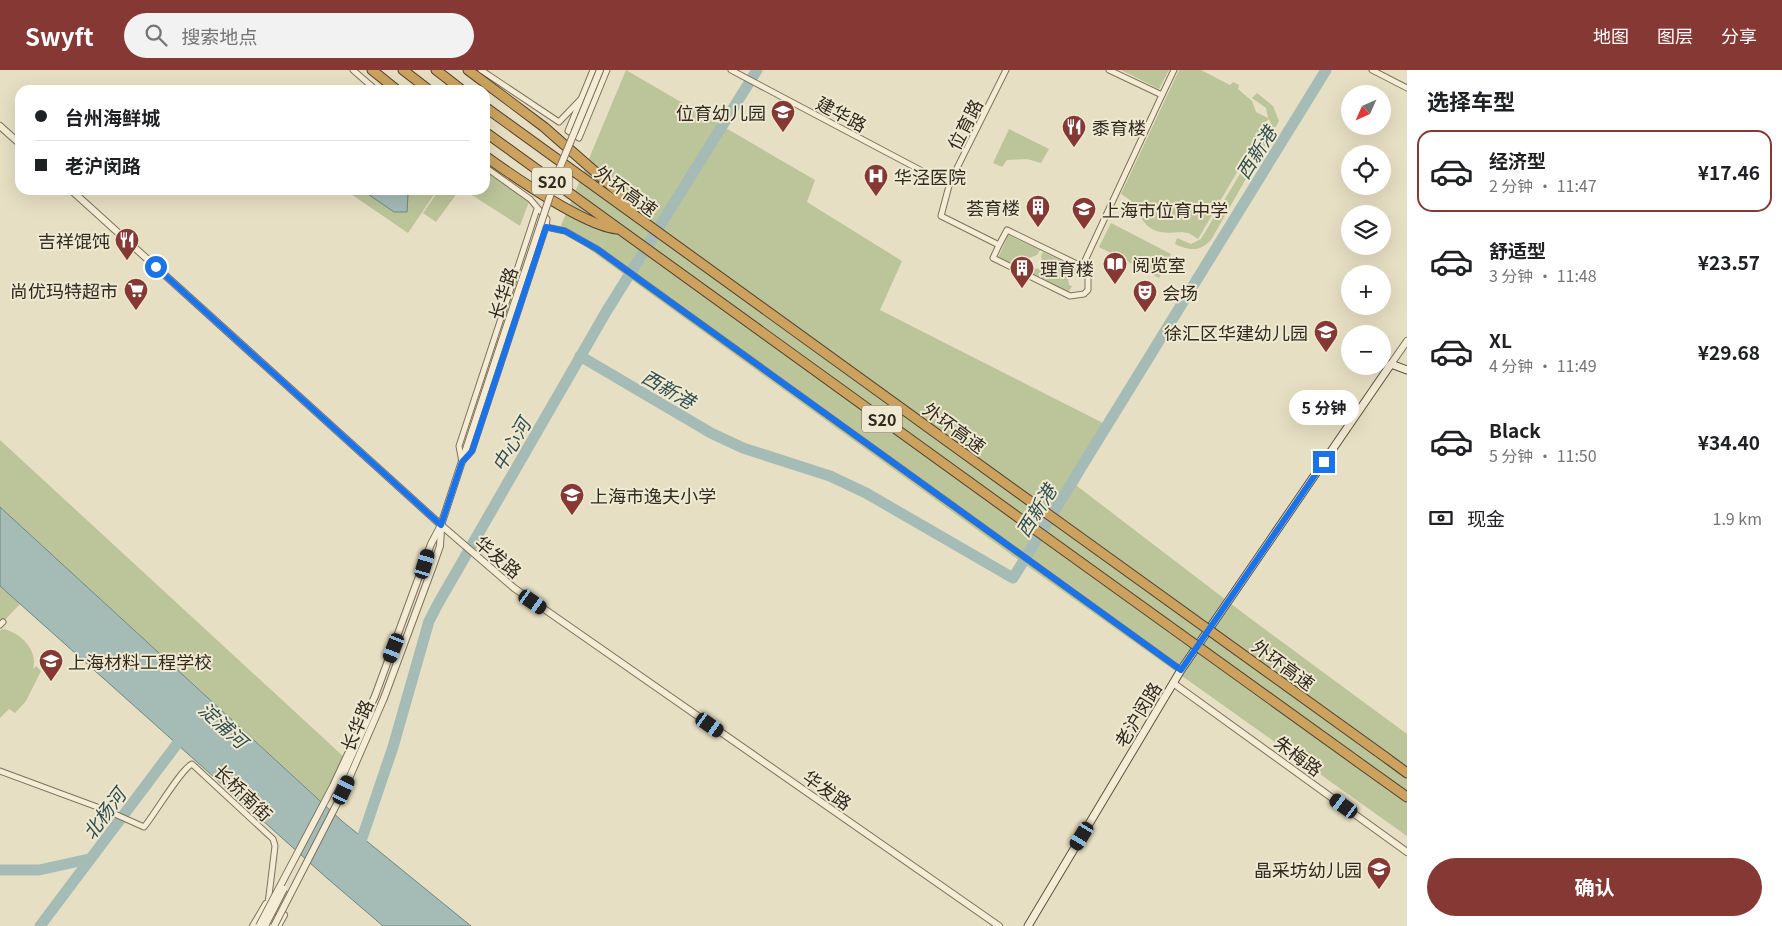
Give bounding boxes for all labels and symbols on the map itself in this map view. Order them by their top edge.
north arrow [1341,85,1391,135]
street label: 建华路 [812,89,872,137]
street label: 位育路 [940,94,988,154]
place label: 位育幼儿园 [676,99,766,125]
school or university icon: 位育幼儿园 [770,99,796,133]
restaurant icon: 黍育楼 [1061,114,1087,148]
place label: 黍育楼 [1092,114,1146,140]
water label: 西新港 [1228,118,1283,183]
street label: 外环高速 [590,158,664,222]
hospital icon: 华泾医院 [863,163,889,197]
place label: 华泾医院 [894,163,966,189]
road number: S20 [532,168,572,194]
place label: 荟育楼 [966,194,1020,220]
building icon: 荟育楼 [1025,194,1051,228]
school or university icon: 上海市位育中学 [1071,196,1097,230]
place label: 上海市位育中学 [1102,196,1228,222]
place label: 吉祥馄饨 [38,227,110,253]
restaurant icon: 吉祥馄饨 [114,227,140,261]
library icon: 阅览室 [1102,251,1128,285]
place label: 阅览室 [1132,251,1186,277]
building icon: 理育楼 [1009,255,1035,289]
place label: 理育楼 [1040,255,1094,281]
route start [145,256,167,278]
street label: 长华路 [481,263,523,323]
place label: 尚优玛特超市 [10,277,118,303]
supermarket icon: 尚优玛特超市 [123,277,149,311]
theatre icon: 会场 [1132,279,1158,313]
place label: 会场 [1162,279,1198,305]
place label: 徐汇区华建幼儿园 [1164,319,1308,345]
school or university icon: 徐汇区华建幼儿园 [1313,319,1339,353]
water label: 西新港 [638,362,703,415]
callout: 5 分钟 [1289,390,1359,424]
street label: 外环高速 [918,395,992,459]
road number: S20 [862,406,902,432]
water label: 中心河 [484,409,538,475]
route end [1313,451,1335,473]
water label: 西新港 [1008,476,1063,541]
school or university icon: 上海市逸夫小学 [559,482,585,516]
place label: 上海市逸夫小学 [590,482,716,508]
street label: 华发路 [470,529,528,583]
car [413,547,436,581]
car [516,587,549,617]
car [381,631,406,665]
street label: 外环高速 [1247,632,1321,696]
school or university icon: 上海材料工程学校 [38,648,64,682]
place label: 上海材料工程学校 [68,648,212,674]
street label: 老沪闵路 [1107,676,1167,752]
water label: 淀浦河 [194,695,257,756]
street label: 长华路 [333,695,379,755]
car [693,710,726,740]
street label: 朱梅路 [1270,729,1328,781]
street label: 长桥南街 [209,758,279,826]
street label: 华发路 [798,763,858,815]
car [330,773,357,807]
water label: 北杨河 [75,779,133,844]
car [1327,791,1360,821]
car [1067,819,1096,853]
place label: 晶采坊幼儿园 [1254,856,1362,882]
school or university icon: 晶采坊幼儿园 [1366,856,1392,890]

